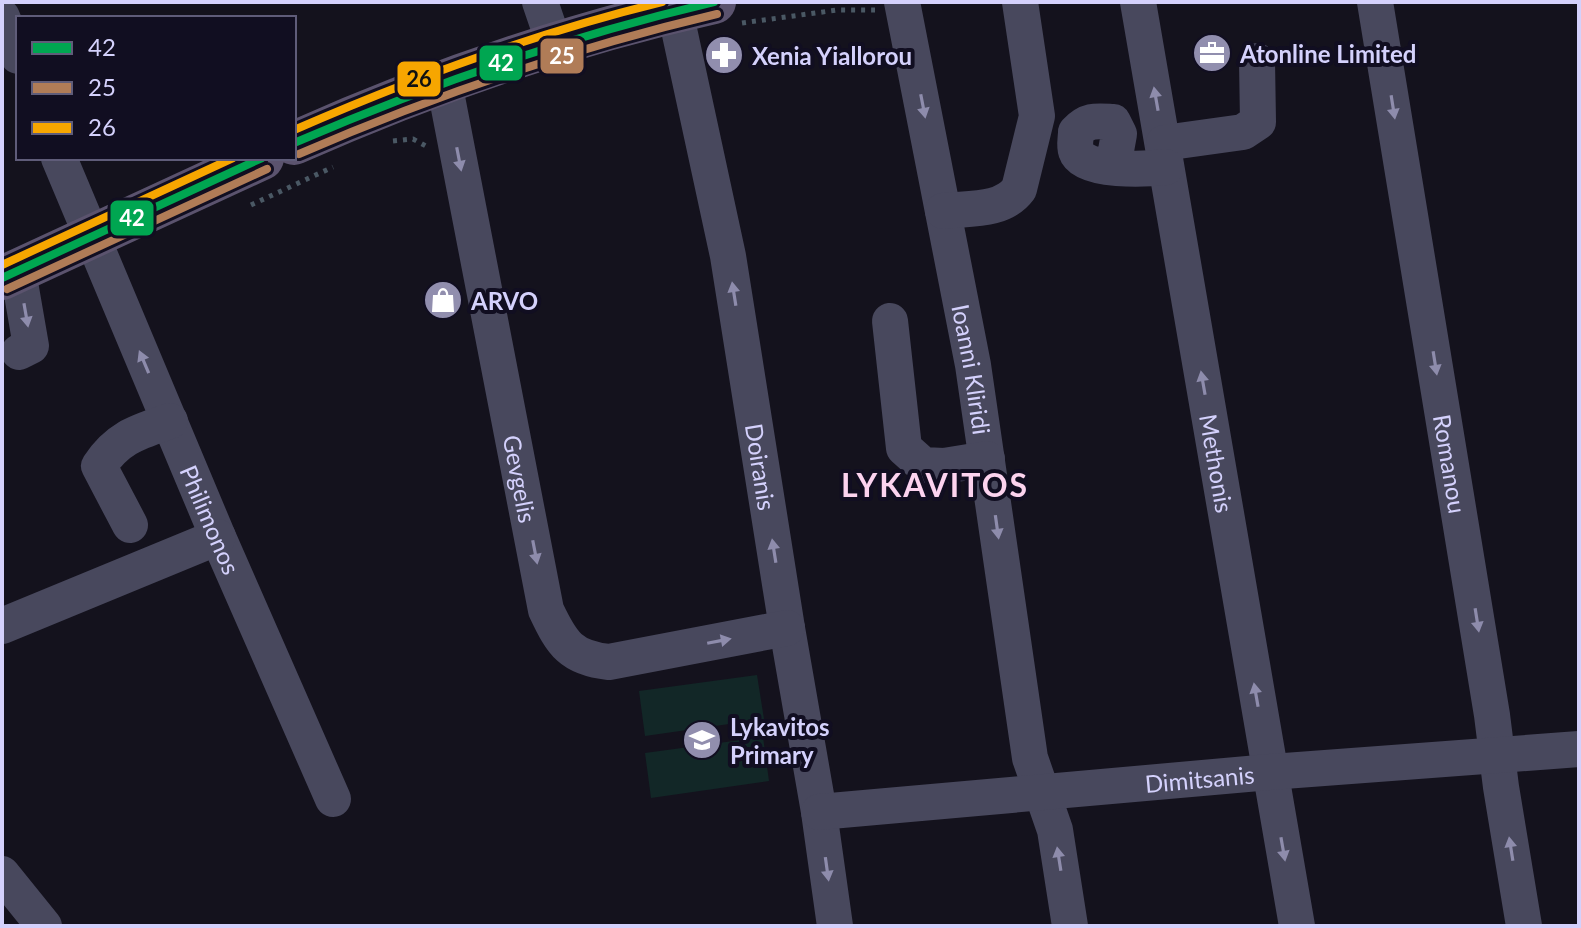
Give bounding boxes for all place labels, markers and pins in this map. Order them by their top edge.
office icon: Atonline Limited [1191,32,1233,74]
pharmacy icon: Xenia Yiallorou [703,34,745,76]
place label: Atonline Limited [1239,39,1416,68]
place label: Xenia Yiallorou [752,41,912,70]
shop icon: ARVO [422,279,464,321]
place label: ARVO [470,286,538,315]
place label: Lykavitos Primary [730,712,830,769]
school or university icon: Lykavitos Primary [681,719,723,761]

